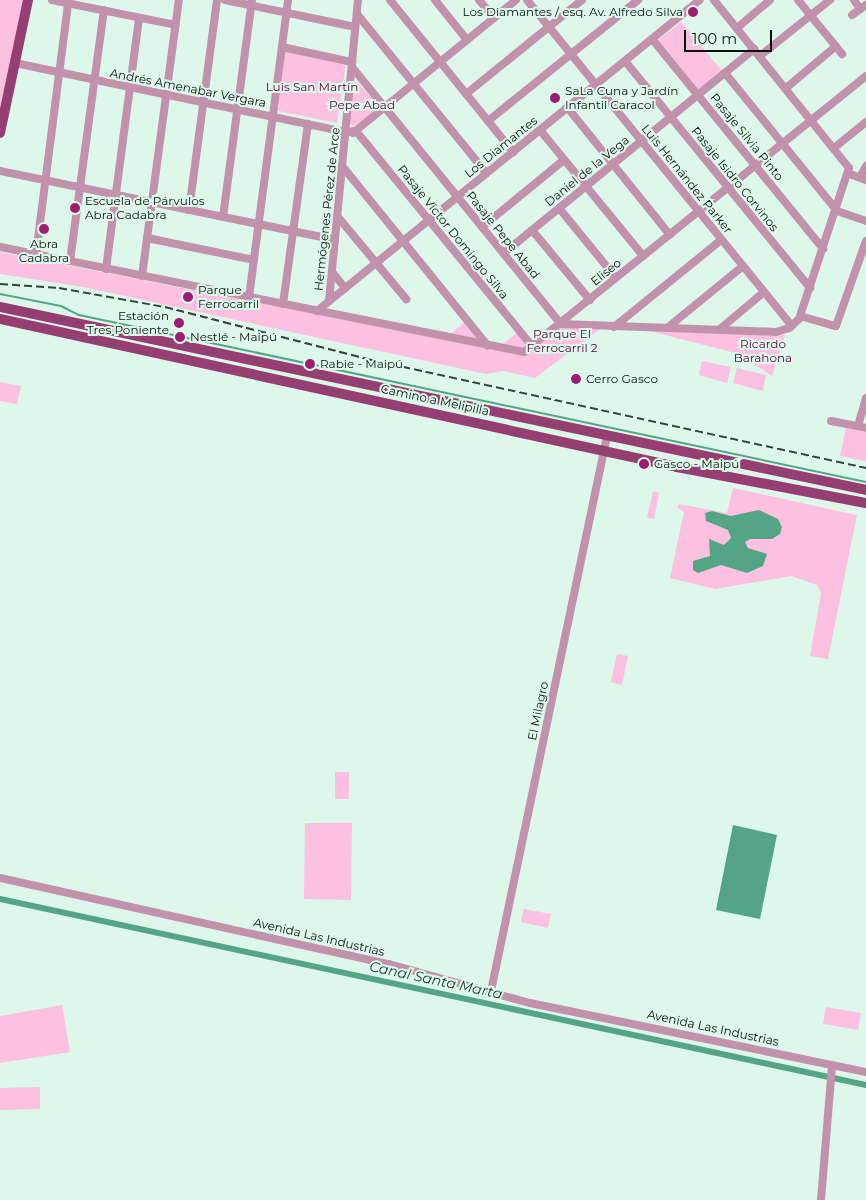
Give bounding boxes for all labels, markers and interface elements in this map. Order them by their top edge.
place label: Los Diamantes / esq. Av. Alfredo Silva [462,5,683,19]
marker: Los Diamantes / esq. Av. Alfredo Silva [687,6,699,18]
scale bar [686,20,774,52]
text: 100 m [692,29,737,48]
street label: Andrés Amenabar Vergara [109,66,267,110]
park label: Luis San Martín [266,80,358,94]
place label: SaLa Cuna y Jardín Infantil Caracol [565,84,678,112]
street label: Pasaje Silvia Pinto [707,90,787,184]
marker: SaLa Cuna y Jardín Infantil Caracol [549,92,561,104]
park label: Pepe Abad [329,98,395,112]
street label: Los Diamantes [462,113,540,181]
street label: Luis Hernández Parker [639,122,735,236]
street label: Pasaje Isidro Corvinos [688,124,782,234]
street label: Hermógenes Pérez de Arce [311,127,343,291]
street label: Daniel de la Vega [542,133,632,209]
street label: Pasaje Víctor Domingo Silva [395,162,511,302]
street label: Pasaje Pepe Abad [463,188,543,282]
place label: Escuela de Párvulos Abra Cadabra [85,194,205,222]
marker: Escuela de Párvulos Abra Cadabra [69,202,81,214]
marker: Abra Cadabra [38,223,50,235]
place label: Abra Cadabra [19,237,69,265]
street label: Eliseo [588,255,624,289]
place label: Parque Ferrocarril [198,283,259,311]
marker: Parque Ferrocarril [182,291,194,303]
place label: Estación Tres Poniente [87,309,169,337]
marker: Estación Tres Poniente [173,317,185,329]
park label: Parque El Ferrocarril 2 [526,327,598,355]
place label: Nestlé - Maipú [190,330,277,344]
marker: Nestlé - Maipú [174,331,186,343]
park label: Ricardo Barahona [734,337,792,365]
place label: Rabie - Maipú [320,357,403,371]
marker: Rabie - Maipú [304,358,316,370]
place label: Cerro Gasco [586,372,658,386]
marker: Cerro Gasco [570,373,582,385]
street label: Camino a Melipilla [379,381,491,419]
place label: Gasco - Maipú [654,457,739,471]
marker: Gasco - Maipú [638,458,650,470]
street label: El Milagro [525,680,551,742]
street label: Avenida Las Industrias [252,915,386,959]
water label: Canal Santa Marta [368,958,504,1002]
street label: Avenida Las Industrias [646,1007,780,1049]

